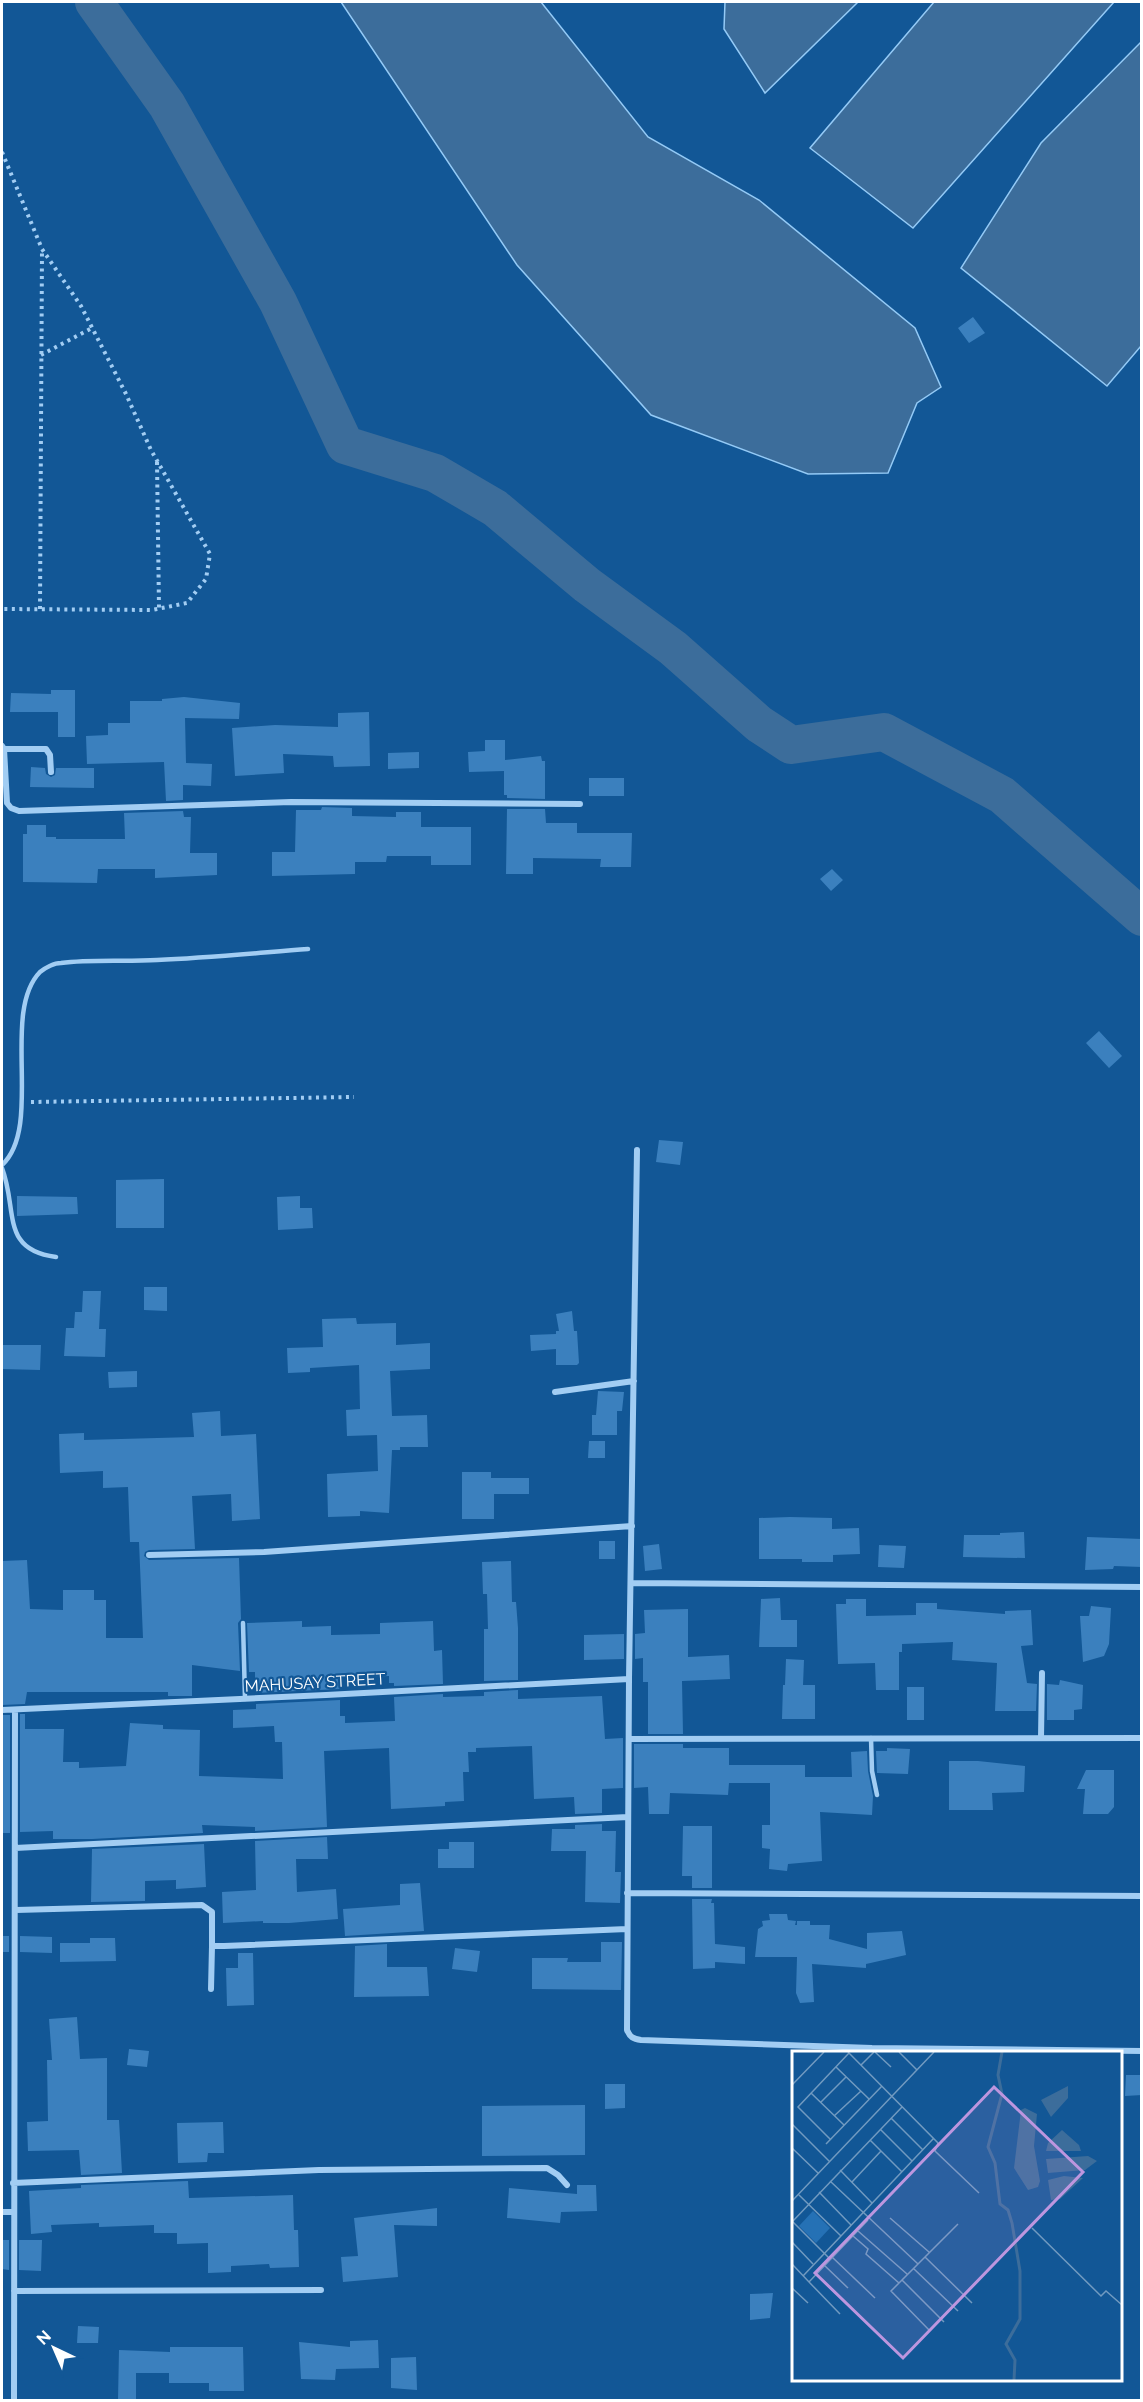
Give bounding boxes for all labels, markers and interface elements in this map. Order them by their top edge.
street label: MAHUSAY STREET [244,1669,386,1696]
inset map [792,2051,1122,2381]
north arrow [24,2318,84,2378]
text: N [33,2326,55,2349]

